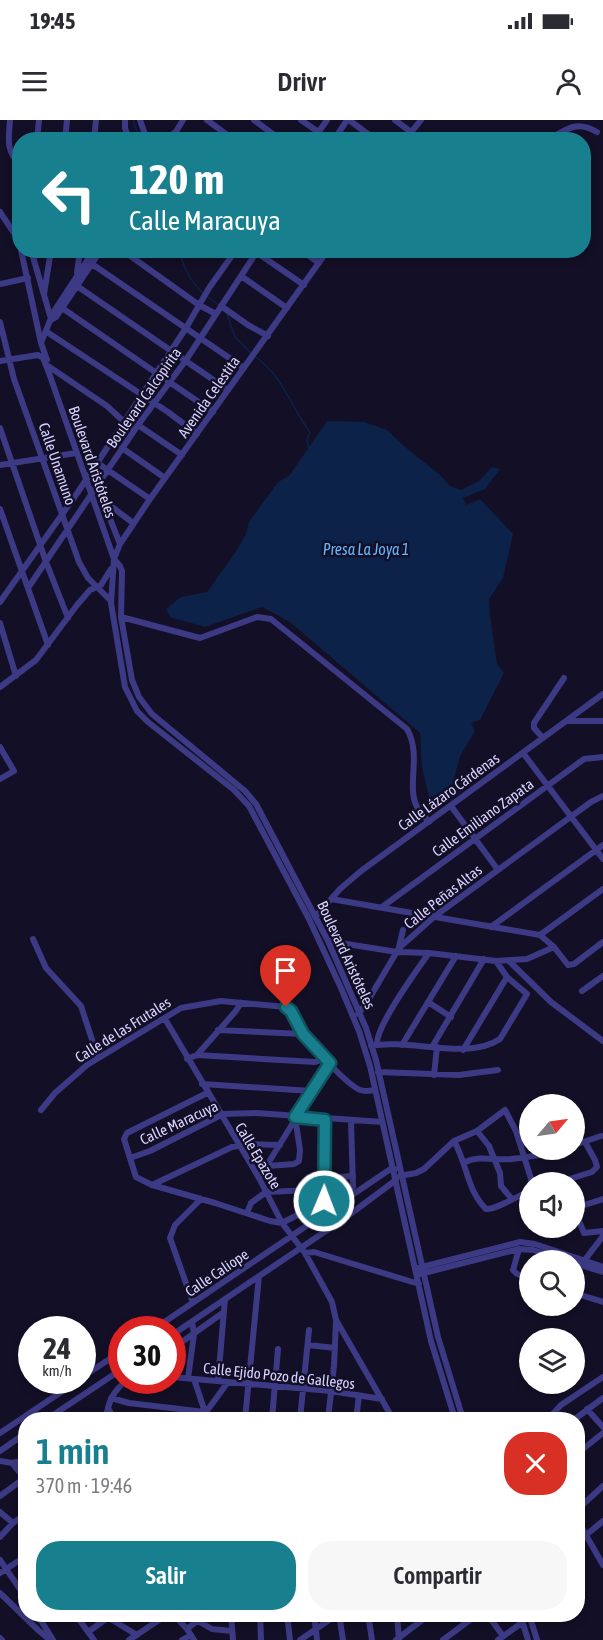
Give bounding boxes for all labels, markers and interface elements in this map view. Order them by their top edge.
text: 19:45 [30,8,75,34]
icon: menu [18,65,51,98]
icon: person [552,65,585,98]
text: Drivr [277,66,326,97]
text: 120 m [129,155,224,203]
icon: left [30,156,108,234]
text: Calle Maracuya [129,205,281,236]
street label: Boulevard Calcopirita [103,344,185,451]
street label: Avenida Celestita [174,353,243,441]
street label: Boulevard Aristóteles [65,404,120,520]
street label: Calle Unamuno [35,420,79,507]
water label: Presa La Joya 1 [323,540,409,559]
street label: Calle Lázaro Cárdenas [395,749,503,834]
street label: Calle Emiliano Zapata [429,775,537,860]
street label: Calle Peñas Altas [400,861,485,932]
street label: Boulevard Aristóteles [314,898,379,1011]
pin [260,945,311,1007]
icon: arrive [269,954,302,987]
street label: Calle de las Frutales [72,993,174,1066]
north arrow [519,1094,585,1160]
map controls [519,1094,585,1394]
street label: Calle Maracuya [137,1097,221,1148]
street label: Calle Epazote [232,1120,285,1192]
position arrow [292,1169,356,1233]
button: sound [519,1172,585,1238]
street label: Calle Caliope [182,1245,252,1300]
button: search [519,1250,585,1316]
speed limit sign: 30 [108,1316,186,1394]
button: layers [519,1328,585,1394]
text: 24 [43,1331,71,1365]
street label: Calle Ejido Pozo de Gallegos [202,1359,356,1392]
text: km/h [42,1362,72,1379]
text: 1 min [36,1430,110,1472]
button: close [504,1432,567,1495]
text: 370 m · 19:46 [36,1474,132,1497]
button: Salir [36,1541,296,1610]
button: Compartir [308,1541,567,1610]

